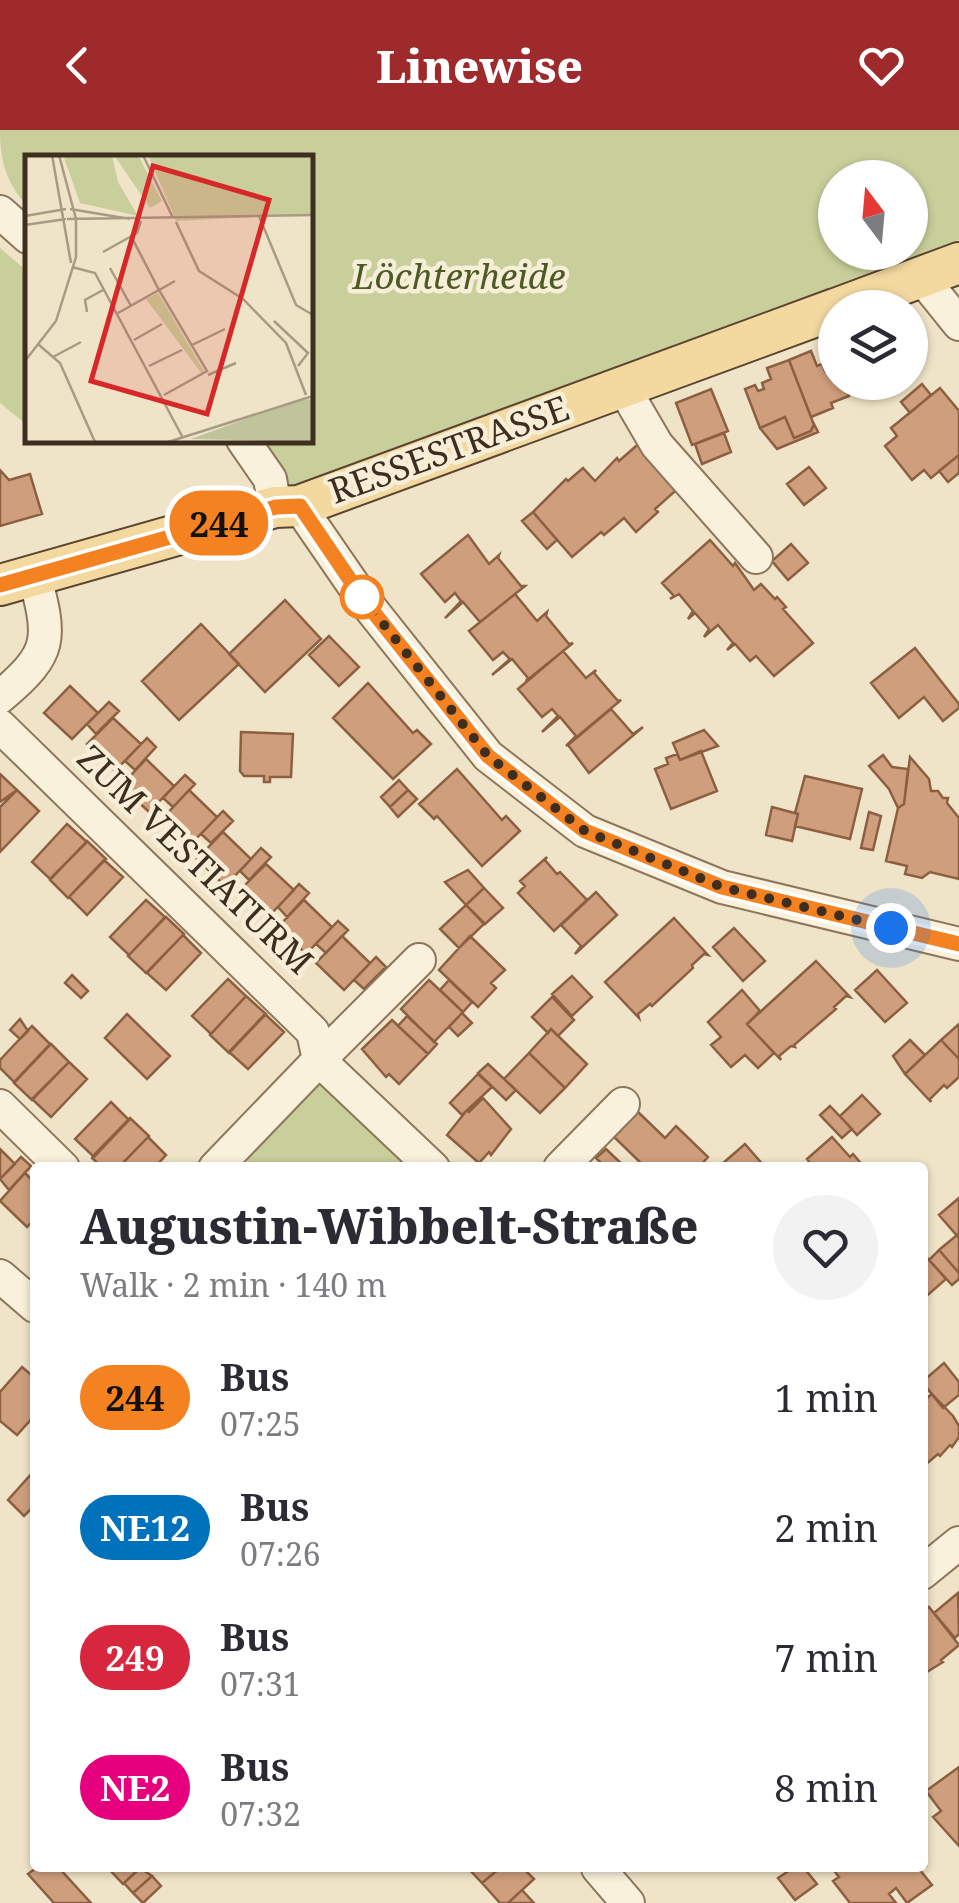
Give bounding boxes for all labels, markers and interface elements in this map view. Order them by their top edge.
text: Linewise [376,35,583,96]
icon: back [50,38,105,93]
icon: heart [854,38,909,93]
inset map [25,155,312,442]
north arrow [818,160,928,270]
map controls [818,160,928,400]
park label: Löchterheide [352,252,565,299]
button: layers [818,290,928,400]
street label: RESSESTRASSE [322,383,575,514]
line badge: 244 [162,490,276,556]
text: 244 [189,500,249,547]
unlabelled marker [341,576,383,618]
street label: ZUM VESTIATURM [68,734,324,984]
your location [866,903,916,953]
text: Augustin-Wibbelt-Straße [80,1193,698,1258]
button: heart [773,1195,878,1300]
text: Walk · 2 min · 140 m [80,1263,387,1306]
text: Bus [220,1350,289,1402]
text: 1 min [774,1371,878,1423]
text: 244 [105,1374,165,1421]
text: 07:25 [220,1402,301,1445]
text: Bus [240,1480,309,1532]
text: 2 min [774,1501,878,1553]
text: NE12 [100,1504,190,1551]
text: 07:26 [240,1532,321,1575]
text: Bus [220,1610,289,1662]
text: 7 min [774,1631,878,1683]
text: 249 [105,1634,165,1681]
text: 07:31 [220,1662,301,1705]
text: Bus [220,1740,289,1792]
text: 8 min [774,1761,878,1813]
text: NE2 [100,1764,170,1811]
text: 07:32 [220,1792,301,1835]

